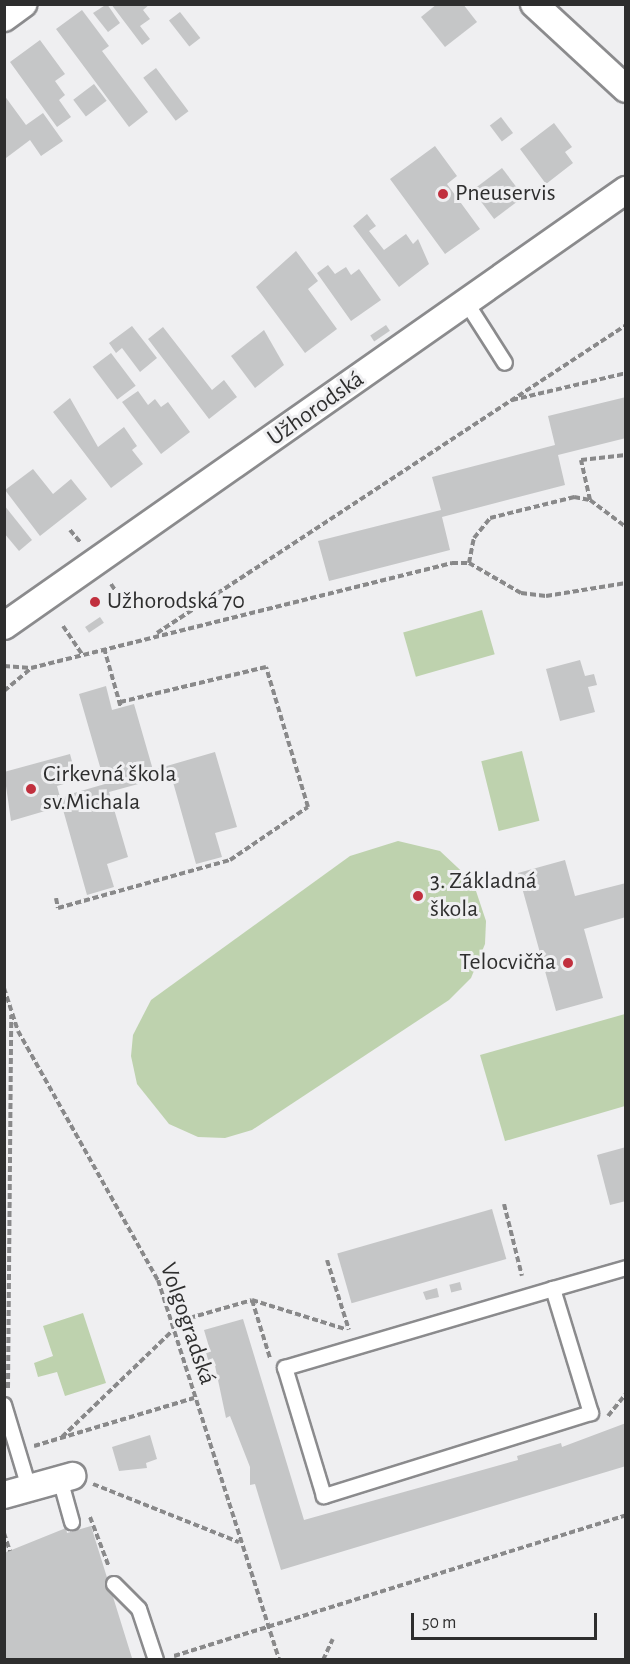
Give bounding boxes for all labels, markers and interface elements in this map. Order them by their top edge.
place label: Pneuservis [455,180,556,208]
marker: Pneuservis [436,187,450,201]
street label: Užhorodská [262,365,370,453]
place label: Užhorodská 70 [107,588,245,616]
marker: Užhorodská 70 [88,595,102,609]
place label: Cirkevná škola sv.Michala [43,761,177,817]
marker: Cirkevná škola sv.Michala [24,782,38,796]
place label: 3. Základná škola [430,868,537,924]
marker: 3. Základná škola [411,889,425,903]
place label: Telocvičňa [459,949,556,977]
marker: Telocvičňa [561,956,575,970]
street label: Volgogradská [153,1259,221,1389]
scale bar [414,1601,600,1639]
text: 50 m [422,1614,456,1632]

